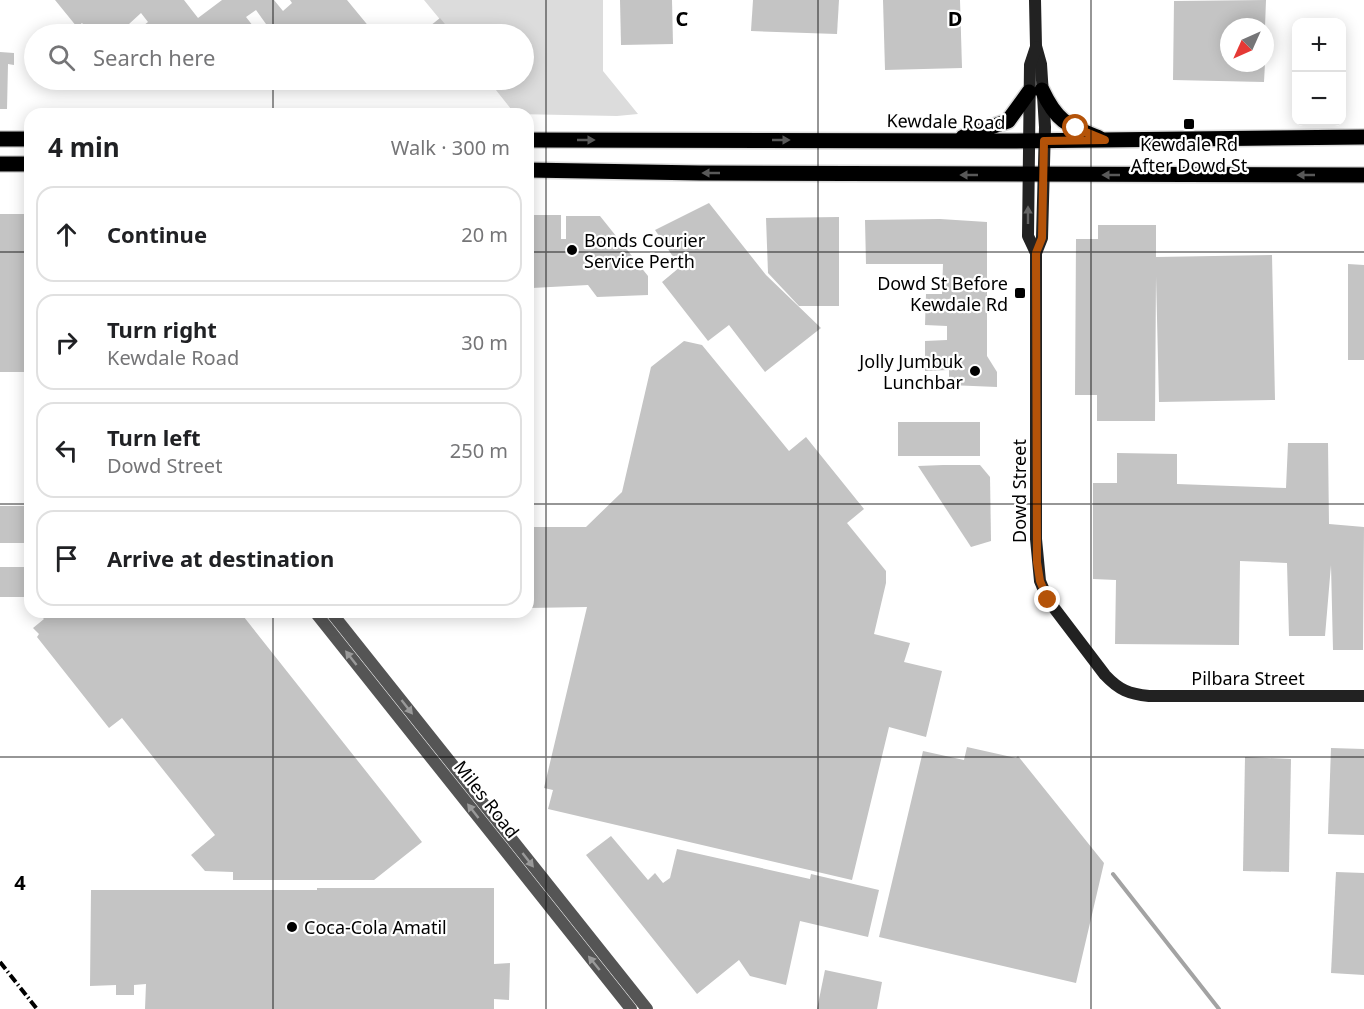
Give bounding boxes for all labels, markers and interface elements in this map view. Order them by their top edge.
text: C [676,5,689,32]
text: D [948,5,962,32]
north arrow [1220,18,1274,72]
map controls [1292,18,1346,126]
button: + [1292,18,1346,72]
search box [24,24,534,90]
icon: search [45,41,78,74]
text: Search here [93,42,215,72]
button: − [1292,72,1346,126]
street label: Kewdale Road [886,108,1006,134]
route start [1062,114,1088,140]
marker: Kewdale Rd After Dowd St [1182,117,1196,131]
text: 4 min [48,129,120,165]
place label: Kewdale Rd After Dowd St [1131,132,1248,177]
text: Walk · 300 m [391,134,510,161]
one-way arrow [577,135,596,145]
one-way arrow [772,135,791,145]
one-way arrow [702,168,721,178]
one-way arrow [960,170,979,179]
one-way arrow [1101,170,1120,180]
one-way arrow [1296,170,1315,180]
one-way arrow [1023,205,1033,224]
icon: ahead [50,218,83,251]
text: Continue [107,219,207,249]
text: 20 m [461,221,508,248]
place label: Bonds Courier Service Perth [584,228,706,273]
marker: Bonds Courier Service Perth [565,243,579,257]
place label: Dowd St Before Kewdale Rd [877,271,1008,316]
marker: Dowd St Before Kewdale Rd [1013,286,1027,300]
text: Turn right [107,314,217,344]
icon: right [50,326,83,359]
text: 30 m [461,329,508,356]
text: Kewdale Road [107,344,239,371]
place label: Jolly Jumbuk Lunchbar [857,349,964,394]
marker: Jolly Jumbuk Lunchbar [968,364,982,378]
text: Turn left [107,422,201,452]
icon: left [50,434,83,467]
text: 250 m [450,437,508,464]
street label: Dowd Street [1007,439,1031,543]
text: Dowd Street [107,452,222,479]
icon: arrive [50,542,83,575]
text: Arrive at destination [107,543,334,573]
route end [1034,586,1060,612]
one-way arrow [345,650,358,666]
street label: Pilbara Street [1191,666,1305,690]
one-way arrow [400,699,413,715]
street label: Miles Road [449,755,525,843]
one-way arrow [467,803,479,818]
one-way arrow [522,852,534,867]
text: 4 [14,869,26,896]
place label: Coca-Cola Amatil [304,915,447,939]
marker: Coca-Cola Amatil [285,920,299,934]
one-way arrow [588,955,601,971]

